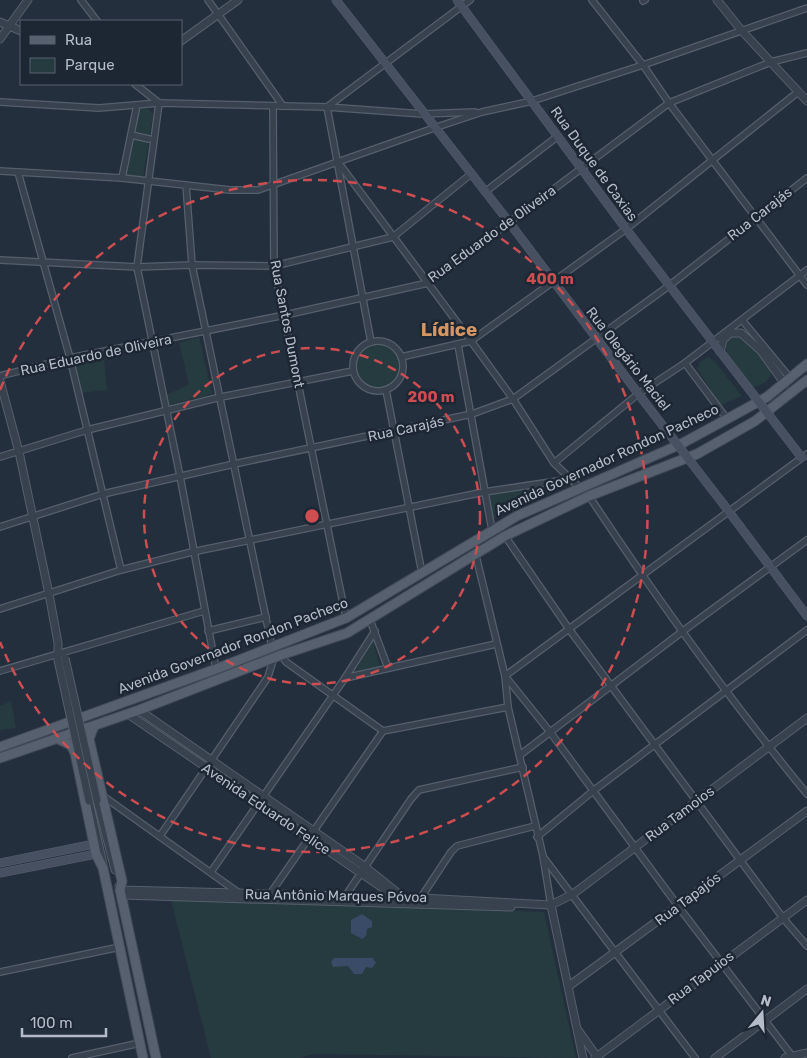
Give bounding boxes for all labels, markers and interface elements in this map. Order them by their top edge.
legend [20,20,182,85]
text: Rua [65,31,92,49]
text: Parque [65,56,115,74]
street label: Rua Duque de Caxias [547,103,641,225]
street label: Rua Eduardo de Oliveira [425,182,559,286]
street label: Rua Carajás [724,184,796,244]
street label: Rua Santos Dumont [266,259,308,390]
text: 400 m [526,270,574,288]
street label: Rua Olegário Maciel [582,304,674,414]
district label: Lídice [421,318,477,341]
street label: Rua Eduardo de Oliveira [19,331,173,379]
text: 200 m [407,388,455,406]
street label: Avenida Governador Rondon Pacheco [492,401,722,519]
street label: Rua Carajás [366,413,446,445]
centre of rings [303,507,321,525]
street label: Avenida Governador Rondon Pacheco [116,594,350,698]
street label: Avenida Eduardo Felice [198,760,334,859]
street label: Rua Tamoios [642,783,718,845]
street label: Rua Tapajós [652,869,724,929]
street label: Rua Antônio Marques Póvoa [245,886,427,906]
street label: Rua Tapuios [665,948,737,1008]
north arrow [737,988,787,1038]
text: N [758,991,773,1011]
scale bar [22,1006,106,1038]
text: 100 m [30,1014,72,1032]

